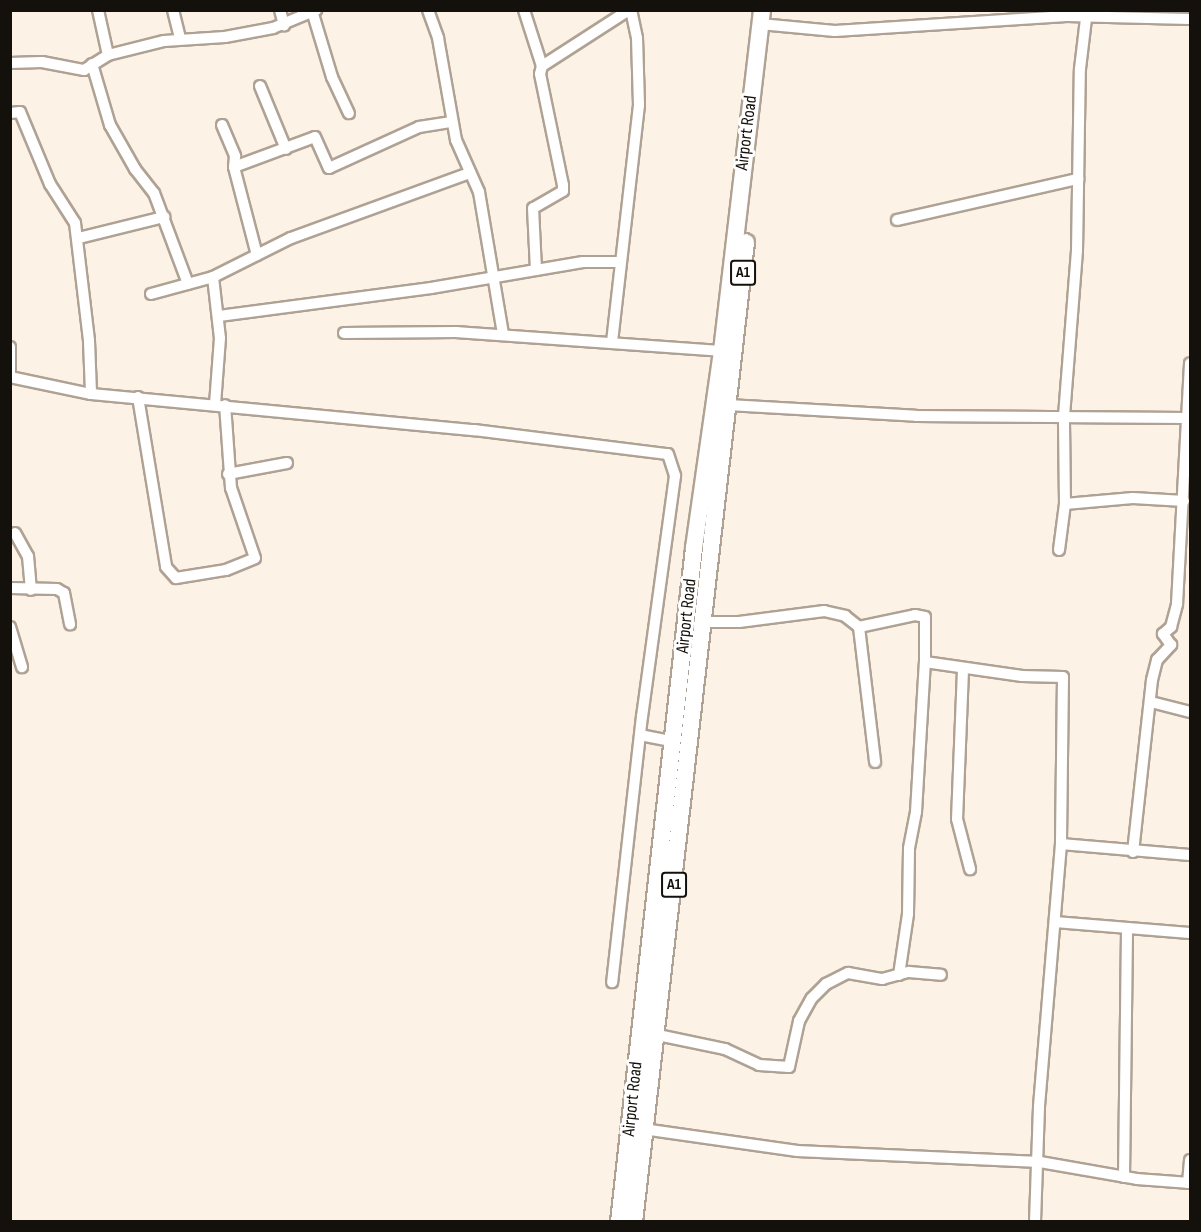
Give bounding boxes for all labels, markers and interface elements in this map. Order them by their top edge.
street label: Airport Road [732,95,762,171]
road number: A1 [730,260,756,286]
street label: Airport Road [672,578,702,654]
road number: A1 [660,872,688,898]
street label: Airport Road [618,1061,648,1137]

